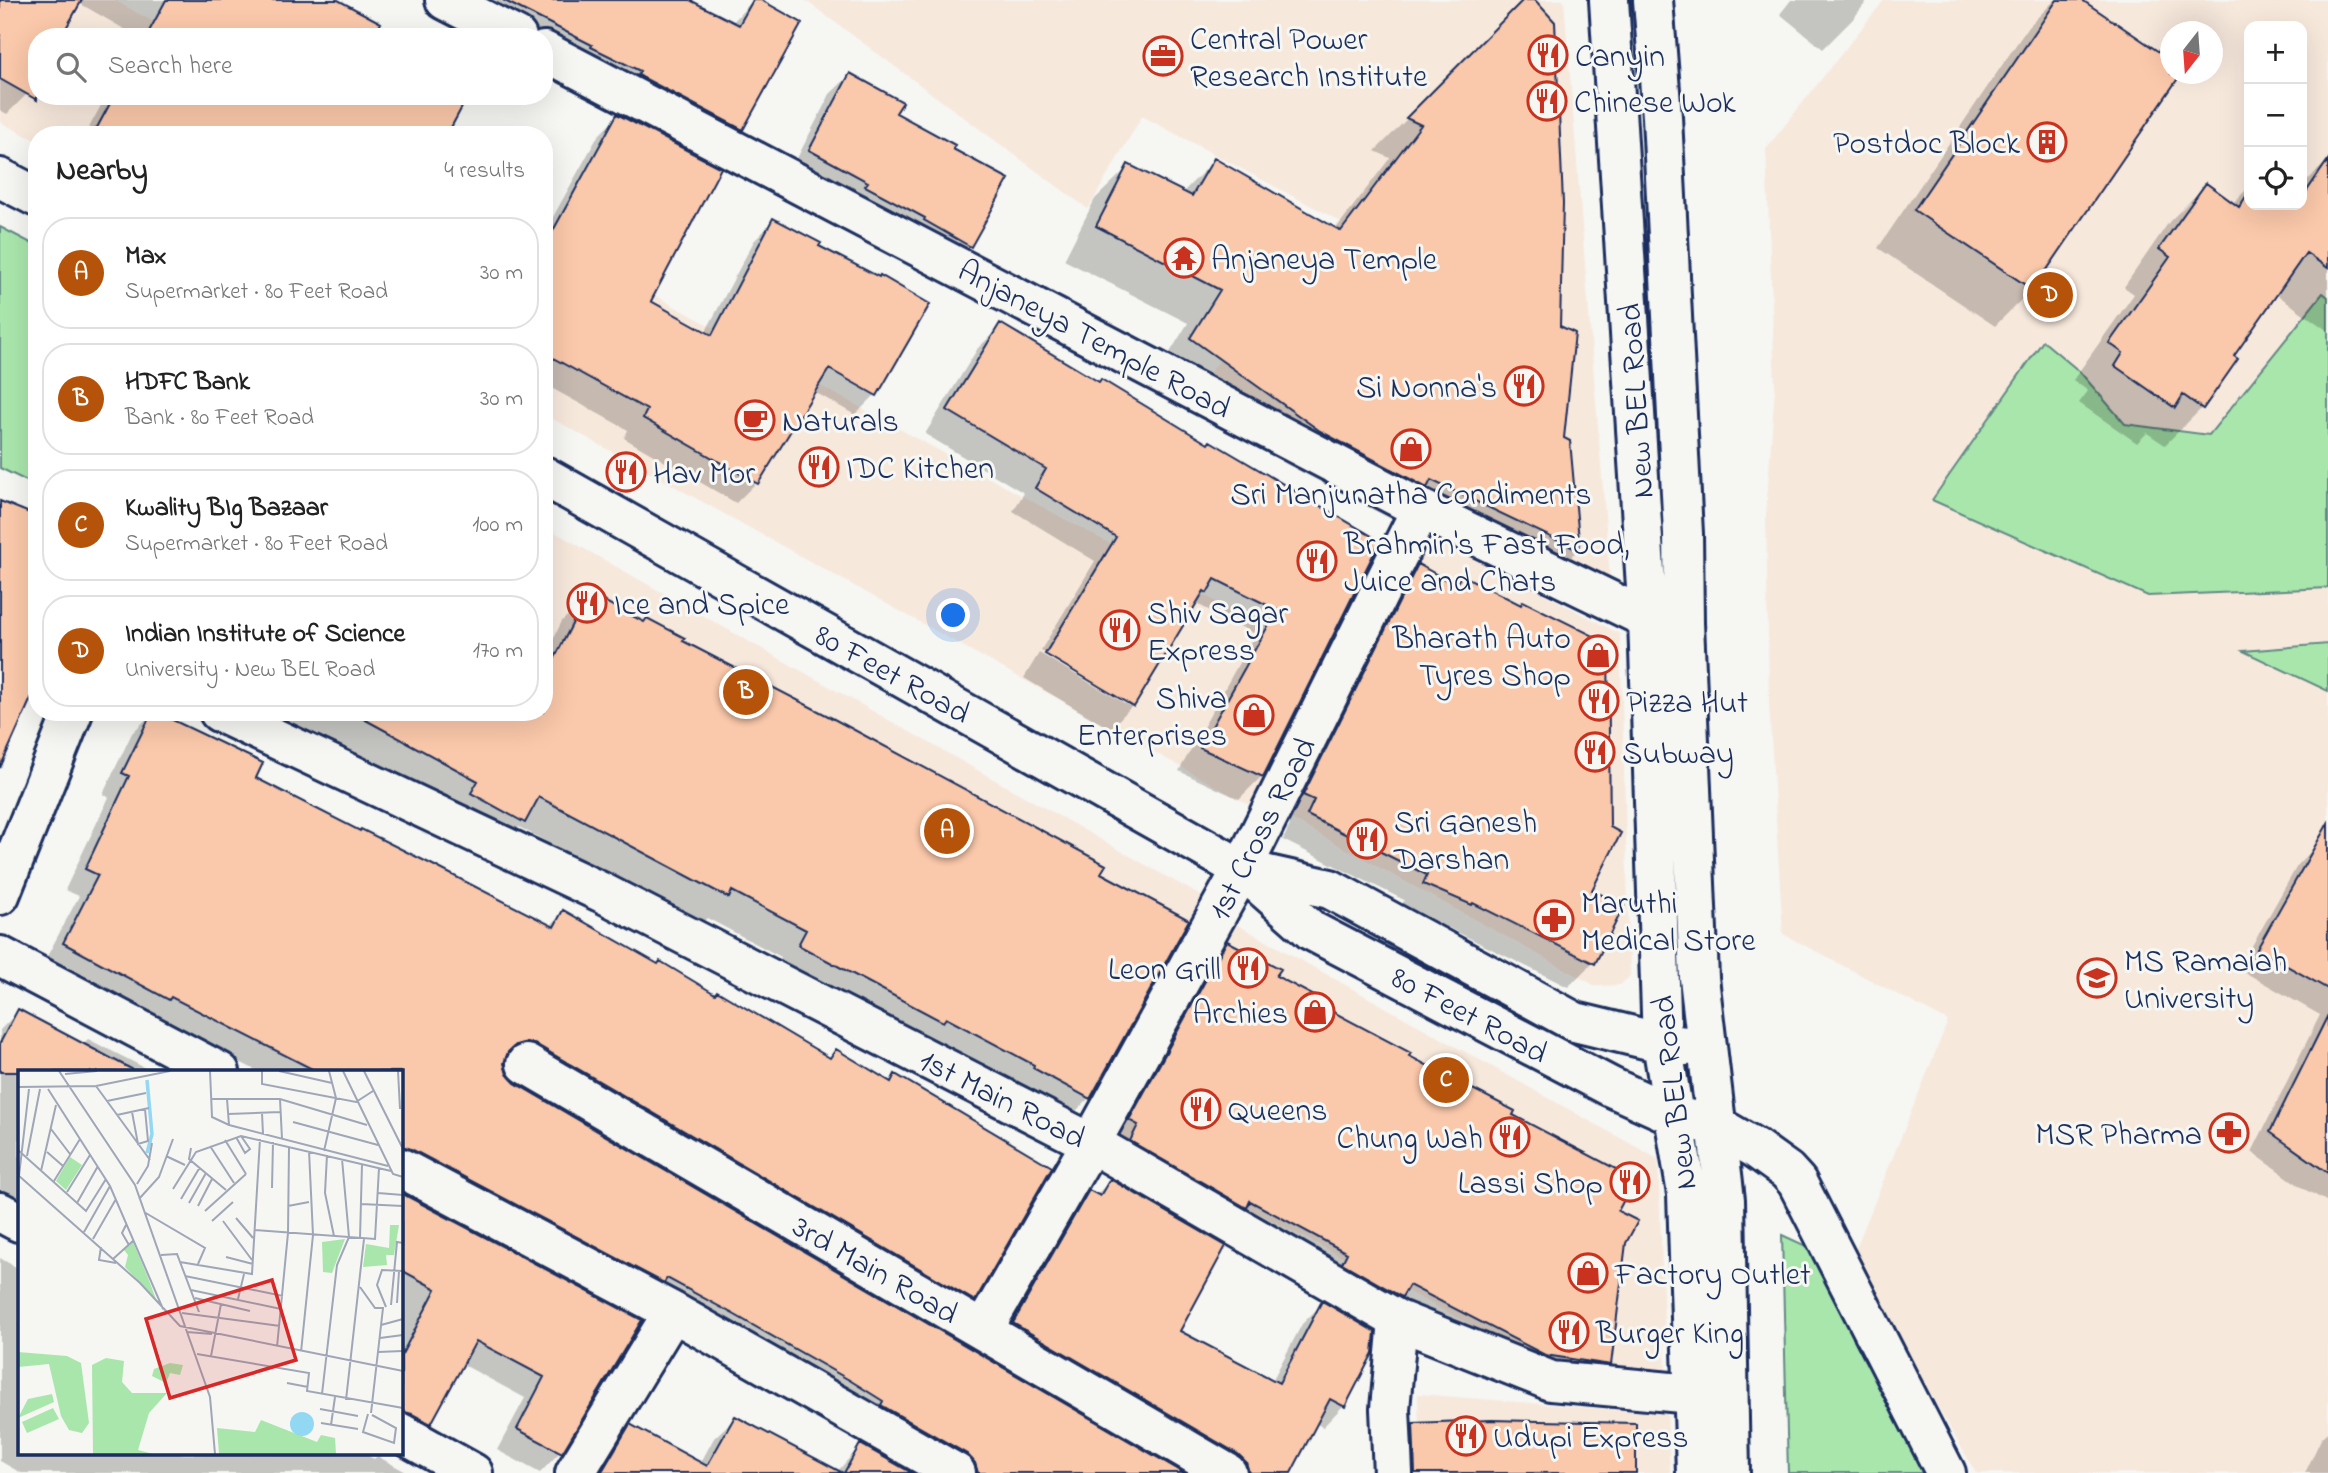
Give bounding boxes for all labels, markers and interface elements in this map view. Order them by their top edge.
place label: Central Power Research Institute [1190,18,1428,102]
north arrow [2160,21,2223,84]
map controls [2244,21,2307,210]
button: + [2244,21,2307,84]
search box [28,28,553,105]
restaurant icon: Canyin [1527,34,1569,76]
office icon: Central Power Research Institute [1142,35,1184,77]
place label: Canyin [1575,35,1665,82]
icon: search [52,48,90,86]
text: Search here [108,48,233,86]
restaurant icon: Chinese Wok [1526,80,1568,122]
place label: Chinese Wok [1574,81,1737,128]
button: − [2244,84,2307,147]
building icon: Postdoc Block [2026,121,2068,163]
place label: Postdoc Block [1833,122,2021,169]
button: locate [2244,147,2307,210]
text: Nearby [56,150,148,194]
text: 4 results [444,155,525,188]
temple icon: Anjaneya Temple [1163,237,1205,279]
text: Max [125,238,166,276]
place label: Anjaneya Temple [1211,238,1438,285]
street label: Anjaneya Temple Road [948,249,1238,433]
text: A [74,257,88,290]
text: 30 m [480,257,523,290]
pin: D [2027,269,2073,321]
text: Supermarket · 80 Feet Road [125,276,388,309]
street label: New BEL Road [1608,302,1669,500]
text: HDFC Bank [125,364,250,402]
restaurant icon: Si Nonna's [1503,365,1545,407]
place label: Si Nonna's [1356,366,1497,413]
text: B [73,383,89,416]
text: 30 m [480,383,523,416]
cafe icon: Naturals [734,399,776,441]
place label: Naturals [782,400,899,447]
text: Bank · 80 Feet Road [125,402,314,435]
shop icon: Sri Manjunatha Condiments [1390,428,1432,470]
restaurant icon: IDC Kitchen [798,446,840,488]
place label: IDC Kitchen [846,447,994,494]
restaurant icon: Hav Mor [605,451,647,493]
place label: Hav Mor [653,452,755,499]
place label: Sri Manjunatha Condiments [1230,473,1592,520]
text: Kwality BIg Bazaar [125,490,328,528]
text: C [75,509,87,542]
text: 100 m [472,509,523,542]
place label: Brahmin's Fast Food, Juice and Chats [1343,523,1630,607]
text: Supermarket · 80 Feet Road [125,528,388,561]
restaurant icon: Brahmin's Fast Food, Juice and Chats [1296,540,1338,582]
restaurant icon: Ice and Spice [566,582,608,624]
place label: Ice and Spice [614,583,790,630]
place label: Shiv Sagar Express [1147,592,1288,676]
your location [936,598,970,632]
restaurant icon: Shiv Sagar Express [1099,609,1141,651]
street label: 80 Feet Road [805,614,978,738]
text: Indian Institute of Science [125,616,405,654]
place label: Bharath Auto Tyres Shop [1391,617,1571,701]
shop icon: Bharath Auto Tyres Shop [1577,634,1619,676]
text: D [73,635,89,668]
text: 170 m [473,635,523,668]
text: University · New BEL Road [125,654,375,687]
pin: B [723,666,769,718]
place label: Shiva Enterprises [1077,677,1227,761]
restaurant icon: Pizza Hut [1578,680,1620,722]
place label: Pizza Hut [1626,681,1748,728]
shop icon: Shiva Enterprises [1233,694,1275,736]
street label: 1st Cross Road [1198,730,1330,929]
restaurant icon: Subway [1574,731,1616,773]
place label: Subway [1622,732,1734,779]
place label: Sri Ganesh Darshan [1393,801,1537,885]
pin: A [924,805,970,857]
restaurant icon: Sri Ganesh Darshan [1346,818,1388,860]
place label: Maruthi Medical Store [1581,882,1756,966]
pharmacy icon: Maruthi Medical Store [1533,899,1575,941]
place label: MS Ramaiah University [2124,940,2287,1024]
restaurant icon: Leon Grill [1227,947,1269,989]
place label: Leon Grill [1108,948,1221,995]
street label: 80 Feet Road [1382,956,1555,1078]
school or university icon: MS Ramaiah University [2076,957,2118,999]
shop icon: Archies [1294,991,1336,1033]
place label: Archies [1193,992,1288,1039]
street label: New BEL Road [1641,993,1712,1192]
street label: 1st Main Road [910,1039,1093,1163]
pin: C [1423,1054,1469,1106]
inset map [18,1070,402,1456]
restaurant icon: Queens [1180,1088,1222,1130]
place label: Queens [1228,1089,1328,1136]
pharmacy icon: MSR Pharma [2208,1112,2250,1154]
place label: MSR Pharma [2035,1113,2202,1160]
restaurant icon: Chung Wah [1489,1116,1531,1158]
place label: Chung Wah [1337,1117,1483,1164]
restaurant icon: Lassi Shop [1609,1161,1651,1203]
place label: Lassi Shop [1458,1162,1603,1209]
street label: 3rd Main Road [782,1205,966,1339]
shop icon: Factory Outlet [1567,1252,1609,1294]
place label: Factory Outlet [1614,1253,1811,1300]
restaurant icon: Burger King [1548,1311,1590,1353]
place label: Burger King [1595,1312,1744,1359]
restaurant icon: Udupi Express [1445,1415,1487,1457]
place label: Udupi Express [1493,1416,1689,1463]

